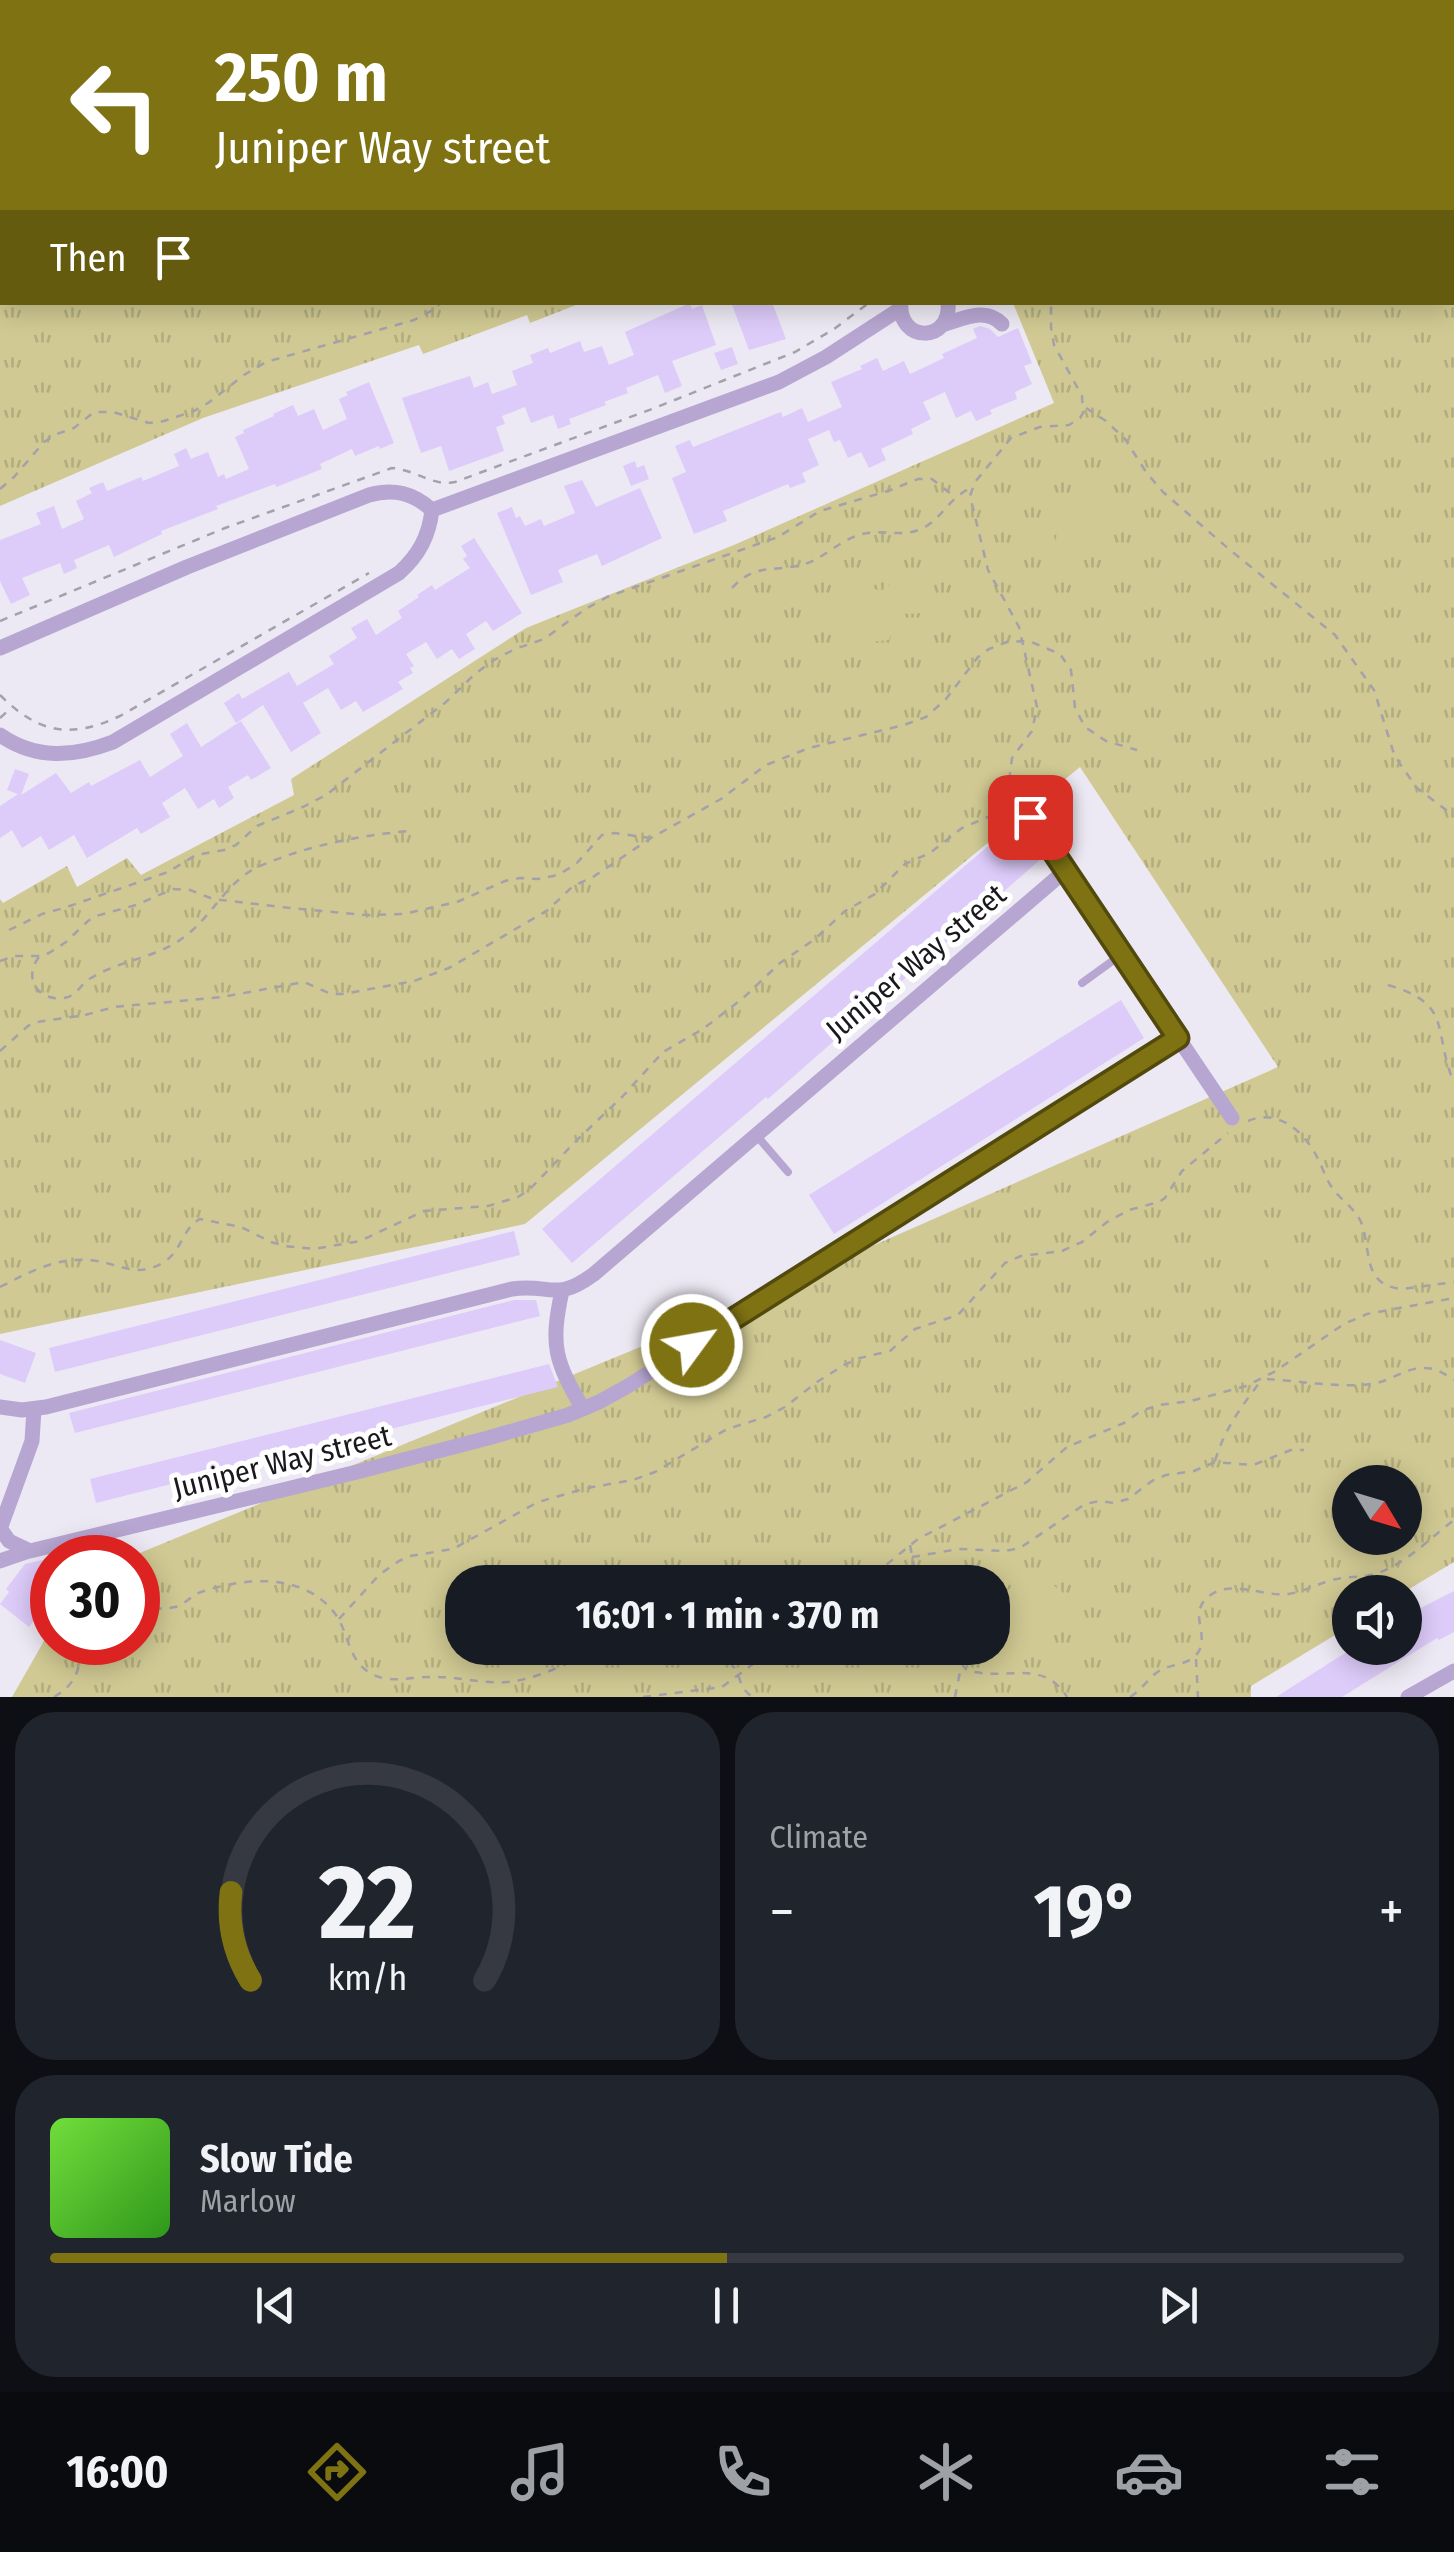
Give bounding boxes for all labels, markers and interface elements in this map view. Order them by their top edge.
text: 250 m [215,36,388,120]
icon: left [50,40,180,170]
text: Juniper Way street [215,121,550,175]
icon: arrive [146,230,201,285]
text: Then [50,235,126,281]
pin [988,775,1073,860]
icon: arrive [1003,790,1058,845]
street label: Juniper Way street [819,876,1013,1048]
position arrow [640,1293,744,1397]
street label: Juniper Way street [169,1417,395,1507]
north arrow [1332,1465,1422,1555]
map controls [1332,1465,1422,1665]
speed limit sign: 30 [30,1535,160,1665]
button: sound [1332,1575,1422,1665]
text: 16:01 · 1 min · 370 m [576,1592,879,1638]
text: Climate [770,1818,868,1856]
text: 22 [318,1841,415,1966]
text: 19° [1034,1867,1139,1957]
text: − [770,1879,794,1945]
text: + [1379,1879,1404,1945]
text: km/h [327,1957,407,1999]
text: Slow Tide [200,2136,353,2182]
text: Marlow [200,2182,296,2220]
icon: previous [248,2278,303,2333]
icon: pause [699,2278,754,2333]
icon: next [1151,2278,1206,2333]
icon: directions [302,2437,372,2507]
icon: music [505,2437,575,2507]
icon: phone [708,2437,778,2507]
icon: climate [911,2437,981,2507]
icon: car [1114,2437,1184,2507]
icon: filters [1317,2437,1387,2507]
text: 16:00 [67,2445,169,2499]

